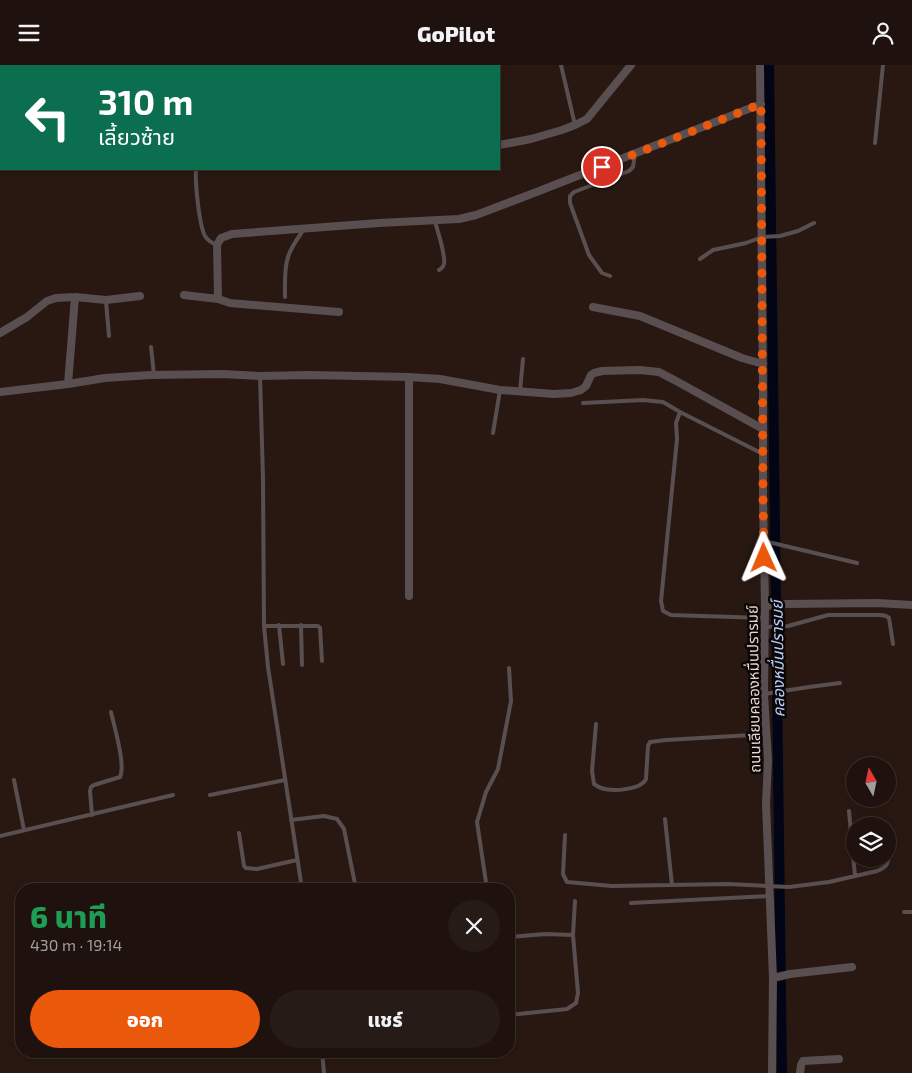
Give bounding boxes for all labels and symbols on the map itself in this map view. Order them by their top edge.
pin [581,146,623,188]
position arrow [737,531,789,583]
water label: คลองหมื่นปรารมย์ [765,597,788,718]
street label: ถนนเลียบคลองหมื่นปรารมย์ [742,605,763,773]
north arrow [846,757,896,807]

